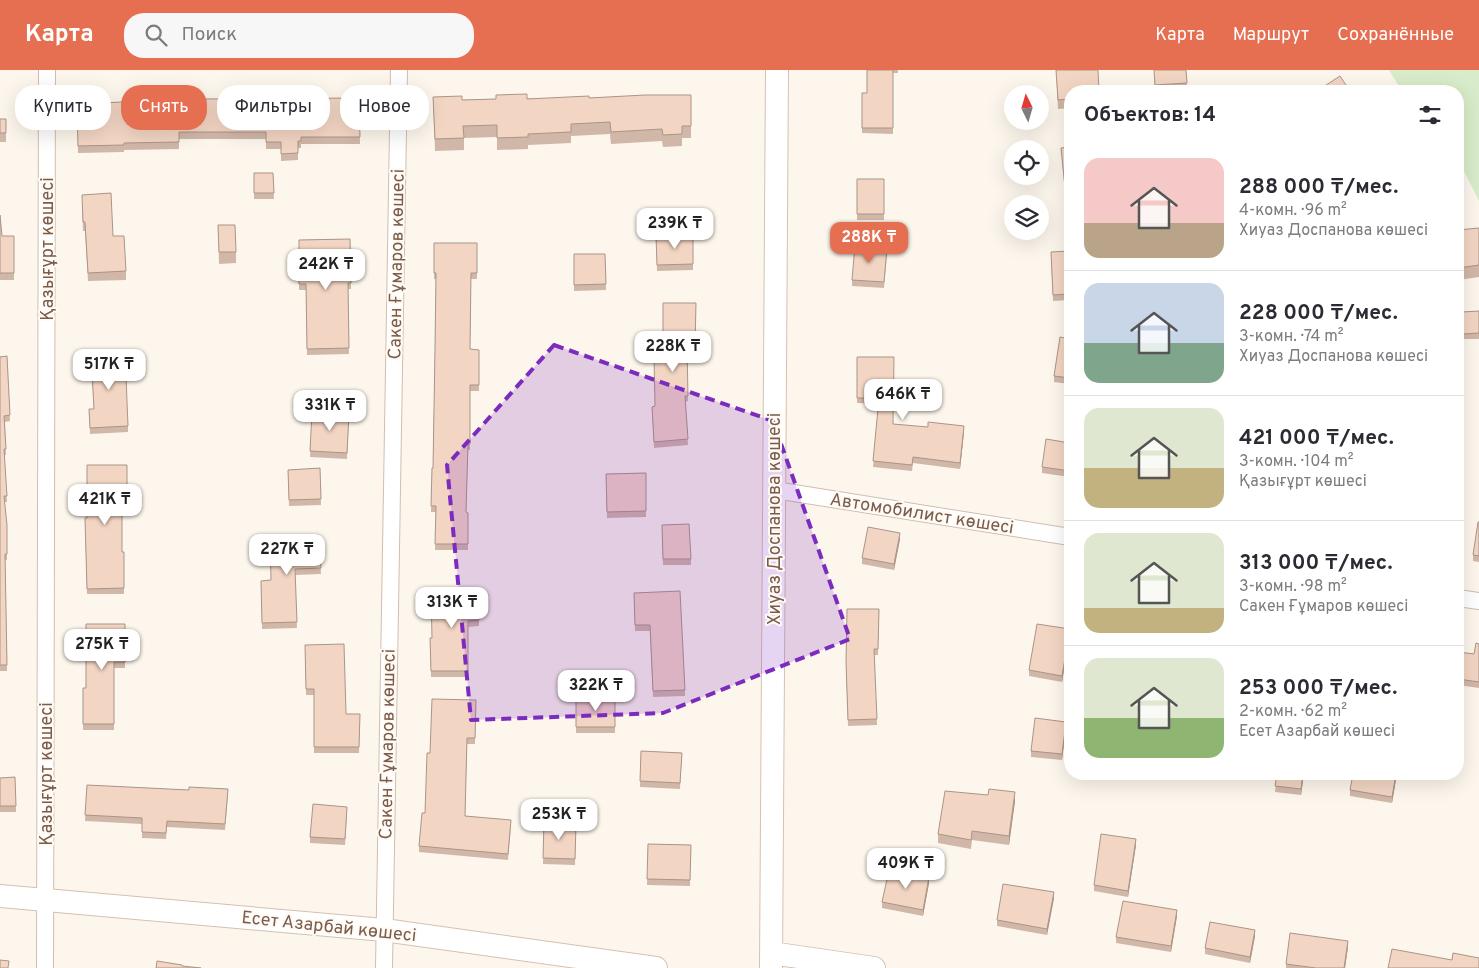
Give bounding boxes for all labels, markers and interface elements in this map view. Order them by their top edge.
search box [124,13,474,58]
text: Карта [25,20,94,50]
icon: search [142,21,170,49]
text: Поиск [182,23,237,47]
text: Карта [1155,24,1205,47]
text: Маршрут [1233,24,1309,47]
text: Сохранённые [1337,24,1454,47]
chip: Купить [15,85,111,130]
chip: Снять [121,85,207,130]
chip: Фильтры [217,85,330,130]
chip: Новое [340,85,429,130]
north arrow [1004,85,1049,130]
map controls [1004,85,1049,240]
icon: filters [1416,101,1444,129]
text: Объектов: 14 [1084,102,1216,129]
button: locate [1004,140,1049,185]
street label: Сакен Ғұмаров көшесі [384,169,411,360]
text: 288 000 ₸/мес. [1239,174,1398,201]
street label: Қазығұрт көшесі [37,177,60,321]
icon: home [1124,178,1184,238]
button: layers [1004,195,1049,240]
text: 4-комн. · 96 m² [1239,201,1347,221]
pin: 239K ₸ [634,208,716,250]
text: 239K ₸ [647,214,703,234]
text: Хиуаз Доспанова көшесі [1239,221,1428,241]
pin: 288K ₸ [828,222,910,264]
text: 288K ₸ [841,228,897,248]
pin: 242K ₸ [285,248,367,291]
text: 242K ₸ [298,255,354,275]
text: 228 000 ₸/мес. [1239,300,1398,327]
icon: home [1124,303,1184,363]
text: 3-комн. · 74 m² [1239,327,1343,347]
pin: 228K ₸ [632,330,714,373]
text: 228K ₸ [645,337,701,357]
text: Хиуаз Доспанова көшесі [1239,347,1428,367]
pin: 517K ₸ [68,348,150,391]
text: 517K ₸ [84,355,134,375]
pin: 646K ₸ [862,378,944,421]
text: 646K ₸ [875,385,931,405]
pin: 331K ₸ [289,390,371,432]
text: 331K ₸ [304,396,356,416]
street label: Хиуаз Доспанова көшесі [764,413,787,625]
text: 421 000 ₸/мес. [1239,425,1394,452]
icon: home [1124,428,1184,488]
text: 3-комн. · 104 m² [1239,452,1354,472]
text: Қазығұрт көшесі [1239,472,1367,492]
pin: 421K ₸ [64,484,146,526]
street label: Автомобилист көшесі [828,489,1015,540]
text: 421K ₸ [79,490,131,510]
pin: 227K ₸ [246,534,328,576]
text: 227K ₸ [260,540,314,560]
text: 313 000 ₸/мес. [1239,550,1393,577]
icon: home [1124,553,1184,613]
text: 3-комн. · 98 m² [1239,577,1347,597]
pin: 313K ₸ [411,586,493,629]
text: 313K ₸ [426,593,478,613]
text: Сакен Ғұмаров көшесі [1239,597,1408,617]
pin: 275K ₸ [61,628,143,671]
text: 275K ₸ [75,635,129,655]
street label: Сакен Ғұмаров көшесі [375,649,402,840]
pin: 322K ₸ [555,670,637,712]
text: 253 000 ₸/мес. [1239,675,1397,702]
text: 322K ₸ [569,676,623,696]
icon: home [1124,678,1184,738]
street label: Қазығұрт көшесі [36,702,59,846]
text: 2-комн. · 62 m² [1239,702,1347,722]
text: Есет Азарбай көшесі [1239,722,1395,742]
pin: 253K ₸ [518,798,600,841]
text: 253K ₸ [532,805,586,825]
pin: 409K ₸ [865,848,947,890]
text: 409K ₸ [878,854,934,874]
street label: Есет Азарбай көшесі [240,907,417,948]

